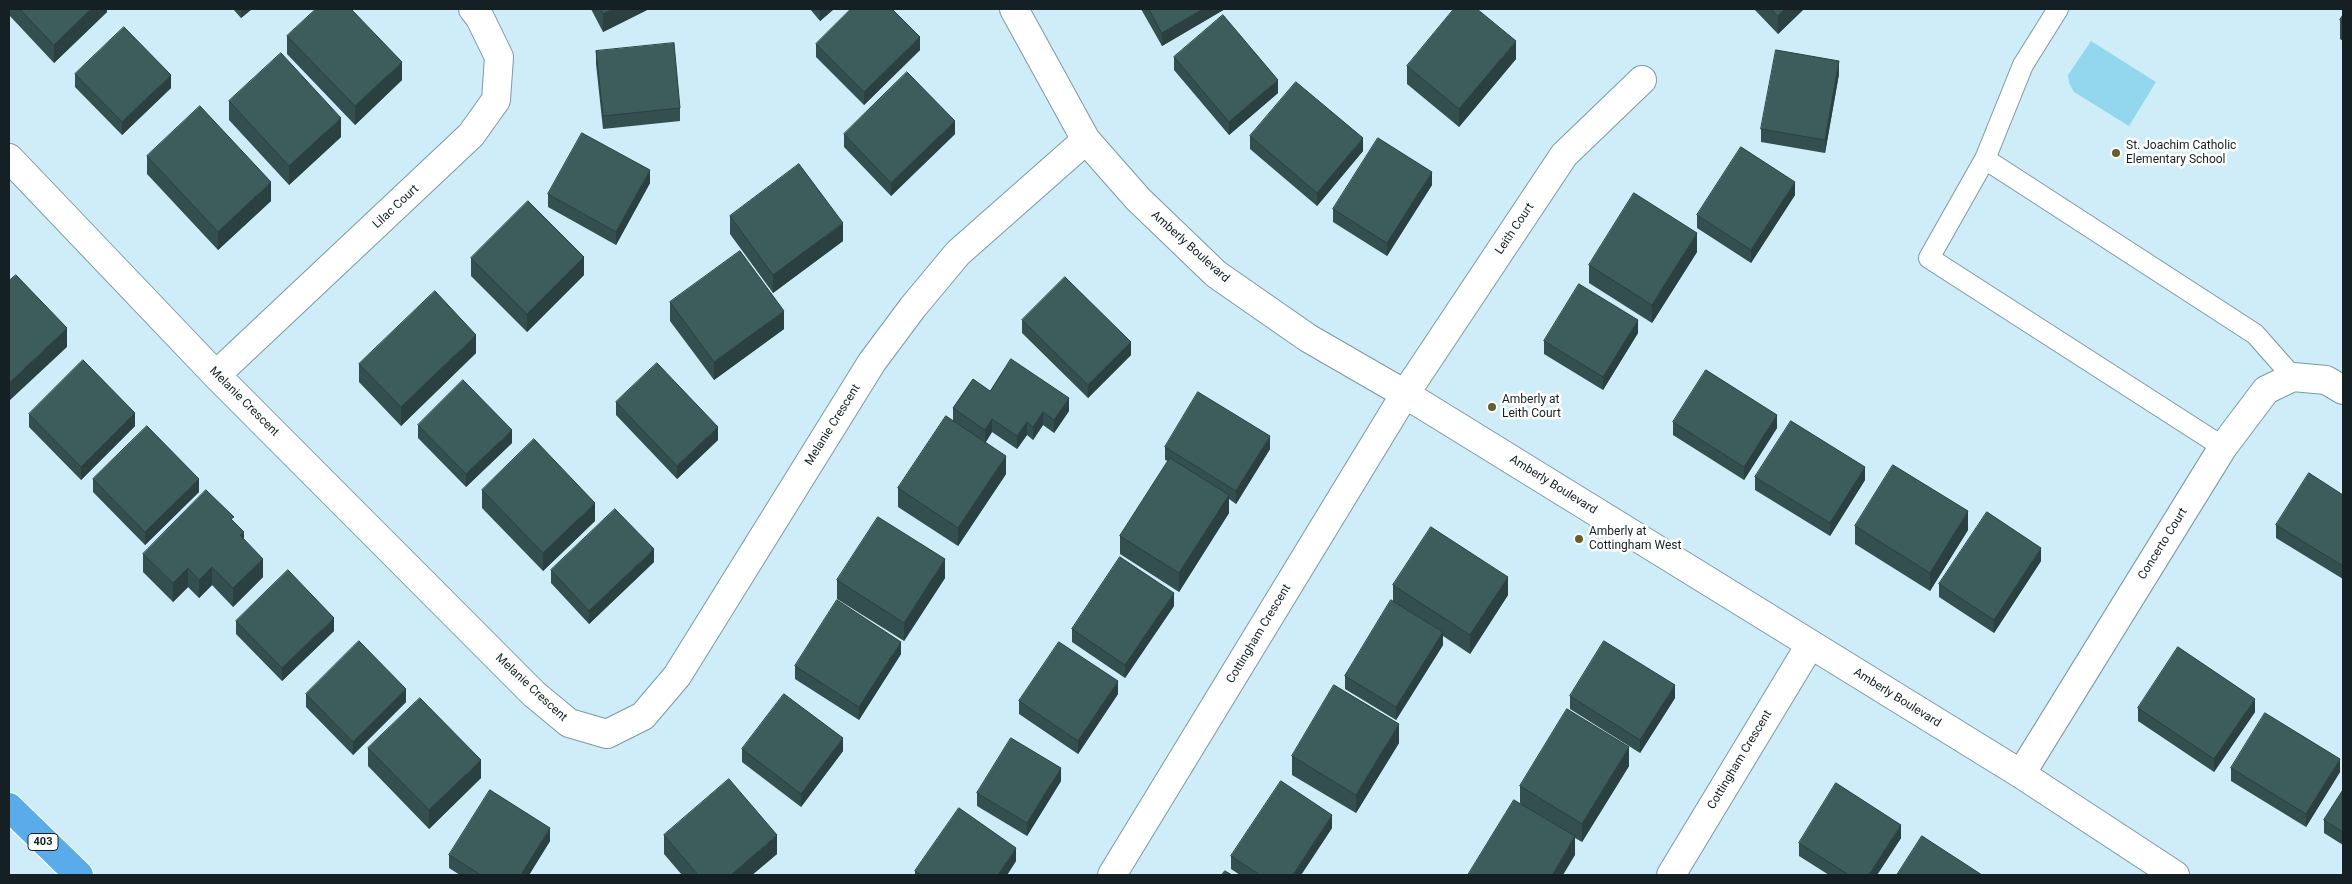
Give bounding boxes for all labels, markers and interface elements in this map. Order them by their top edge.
place label: St. Joachim Catholic Elementary School [2126,139,2236,167]
marker: St. Joachim Catholic Elementary School [2110,147,2122,159]
street label: Lilac Court [370,182,422,232]
street label: Leith Court [1493,201,1537,257]
street label: Amberly Boulevard [1148,208,1232,286]
street label: Melanie Crescent [206,364,282,440]
street label: Melanie Crescent [802,382,864,468]
place label: Amberly at Leith Court [1502,393,1561,421]
marker: Amberly at Leith Court [1486,401,1498,413]
street label: Amberly Boulevard [1507,452,1599,518]
street label: Concerto Court [2135,506,2191,582]
place label: Amberly at Cottingham West [1589,525,1681,553]
marker: Amberly at Cottingham West [1573,533,1585,545]
street label: Cottingham Crescent [1224,582,1294,686]
street label: Melanie Crescent [492,651,570,725]
street label: Amberly Boulevard [1851,665,1943,731]
street label: Cottingham Crescent [1705,708,1775,812]
road number: 403 [28,834,58,850]

